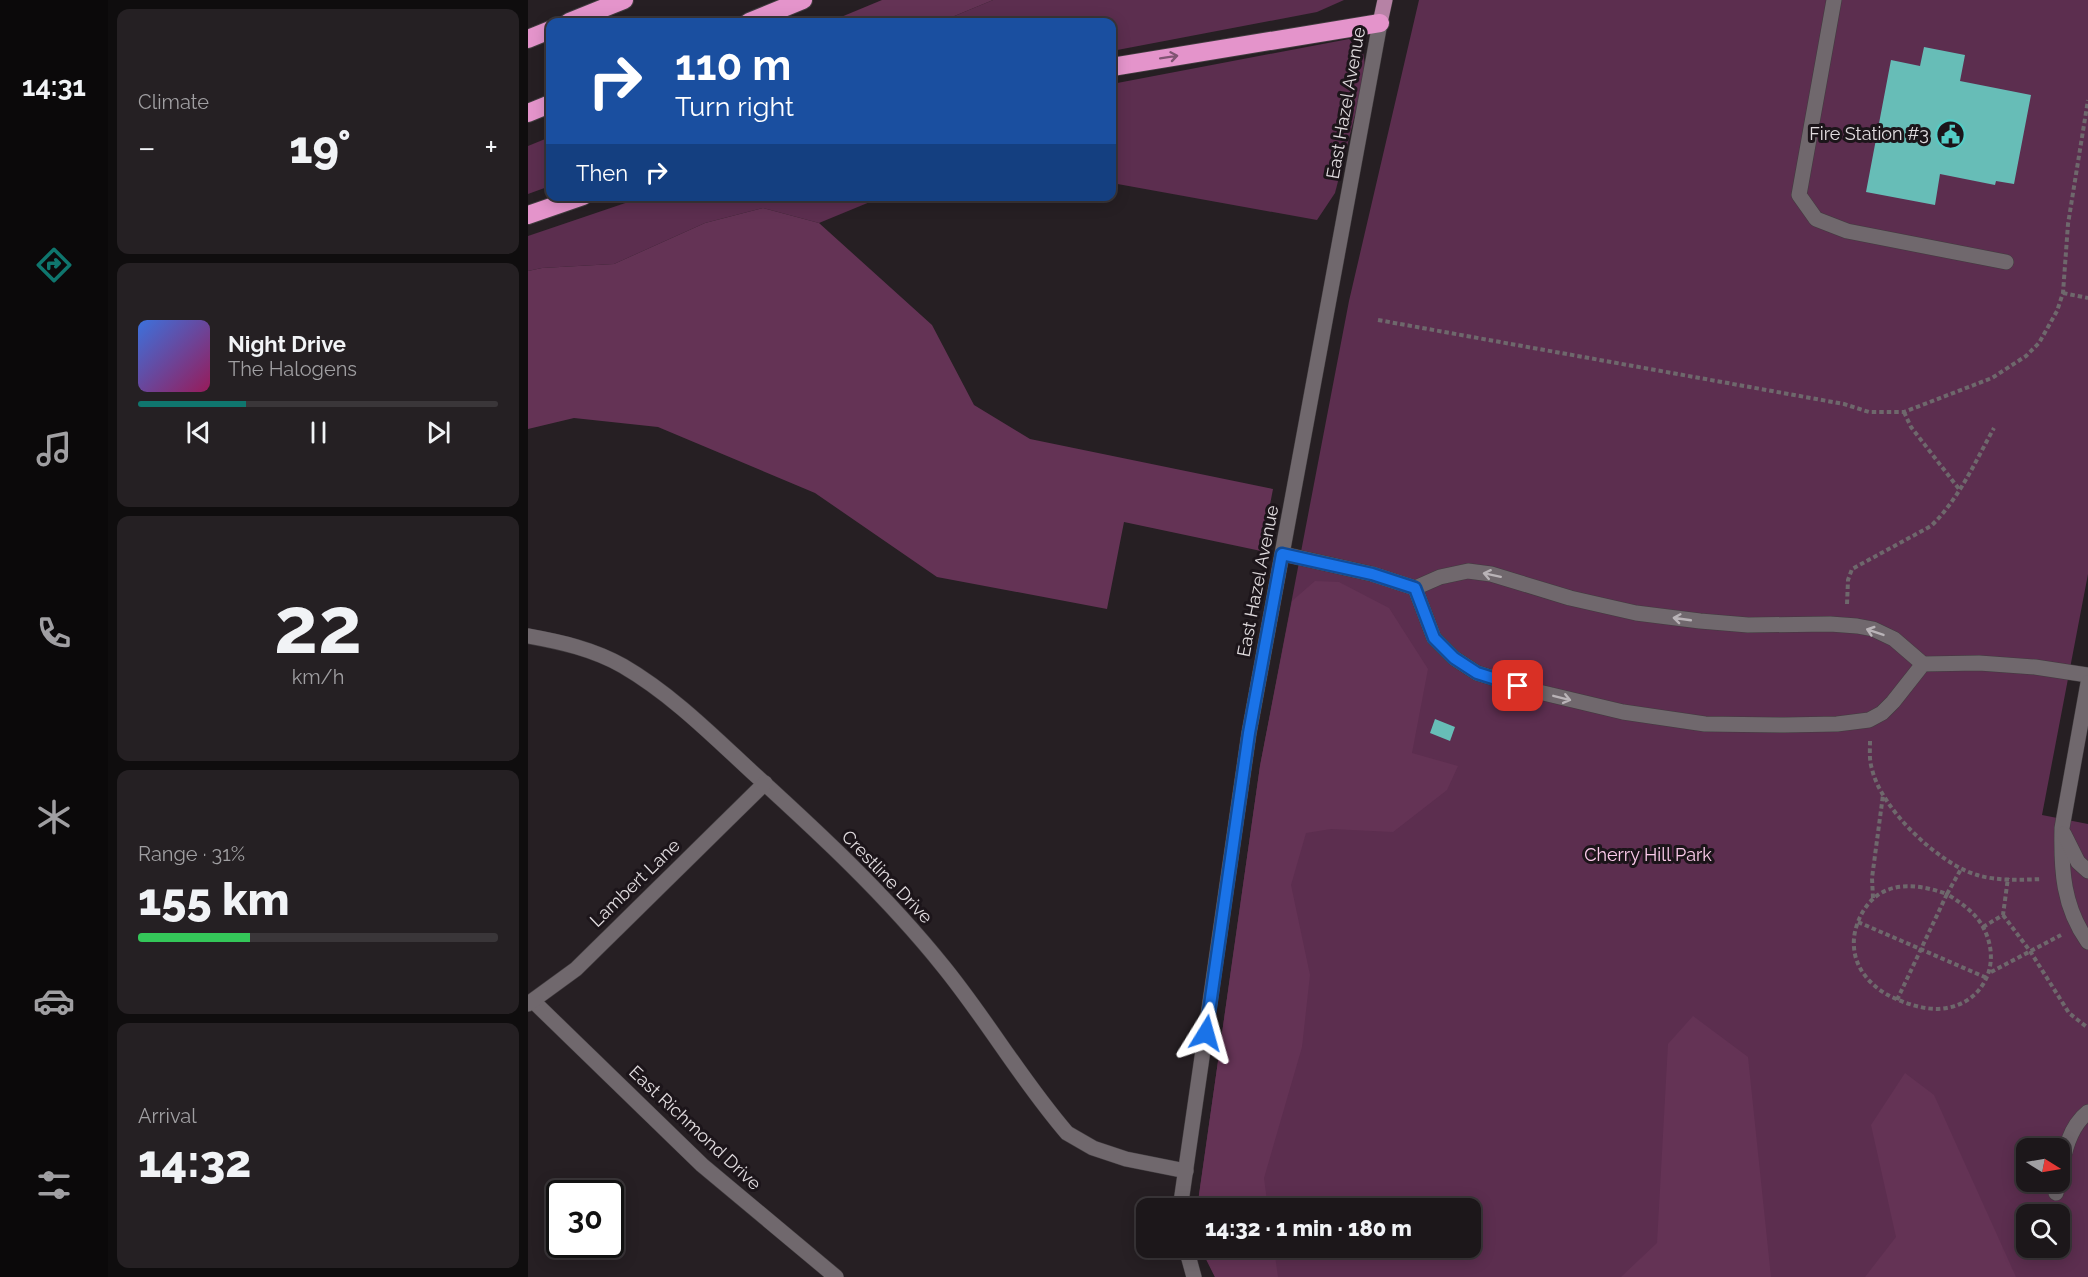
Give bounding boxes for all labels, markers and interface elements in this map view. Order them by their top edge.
street label: East Hazel Avenue [1322,25,1369,180]
text: 110 m [675,41,791,90]
icon: right [576,42,654,120]
one-way arrow [1159,52,1179,63]
text: 14:31 [22,71,86,102]
text: Climate [138,90,209,114]
text: Turn right [675,91,794,122]
public building icon: Fire Station #3 [1934,118,1966,150]
text: 19° [289,121,351,174]
place label: Fire Station #3 [1809,123,1929,144]
text: − [138,128,156,167]
text: + [484,128,498,167]
icon: right [640,156,673,189]
text: Then [576,160,628,186]
icon: directions [33,244,75,286]
text: Night Drive [228,331,346,357]
text: The Halogens [228,357,357,381]
icon: previous [182,416,215,449]
icon: pause [302,416,335,449]
icon: next [422,416,455,449]
icon: music [33,428,75,470]
street label: East Hazel Avenue [1233,503,1283,658]
one-way arrow [1483,569,1502,580]
text: 22 [274,580,362,671]
icon: phone [33,612,75,654]
one-way arrow [1672,613,1692,624]
one-way arrow [1867,625,1885,636]
pin [1492,660,1543,711]
text: km/h [292,665,344,689]
icon: arrive [1501,669,1534,702]
one-way arrow [1552,692,1571,704]
icon: climate [33,796,75,838]
street label: Crestline Drive [838,826,937,928]
street label: Lambert Lane [585,834,684,931]
text: Range · 31% [138,842,245,866]
park label: Cherry Hill Park [1584,844,1712,865]
text: 155 km [138,873,290,926]
icon: car [33,980,75,1022]
position arrow [1174,1001,1238,1065]
street label: East Richmond Drive [625,1061,766,1194]
text: Arrival [138,1104,197,1128]
text: 14:32 [138,1135,251,1188]
north arrow [2016,1138,2070,1192]
map controls [2016,1138,2070,1258]
icon: filters [33,1164,75,1206]
speed limit sign: 30 [546,1180,624,1258]
button: search [2016,1204,2070,1258]
text: 14:32 · 1 min · 180 m [1205,1215,1412,1241]

